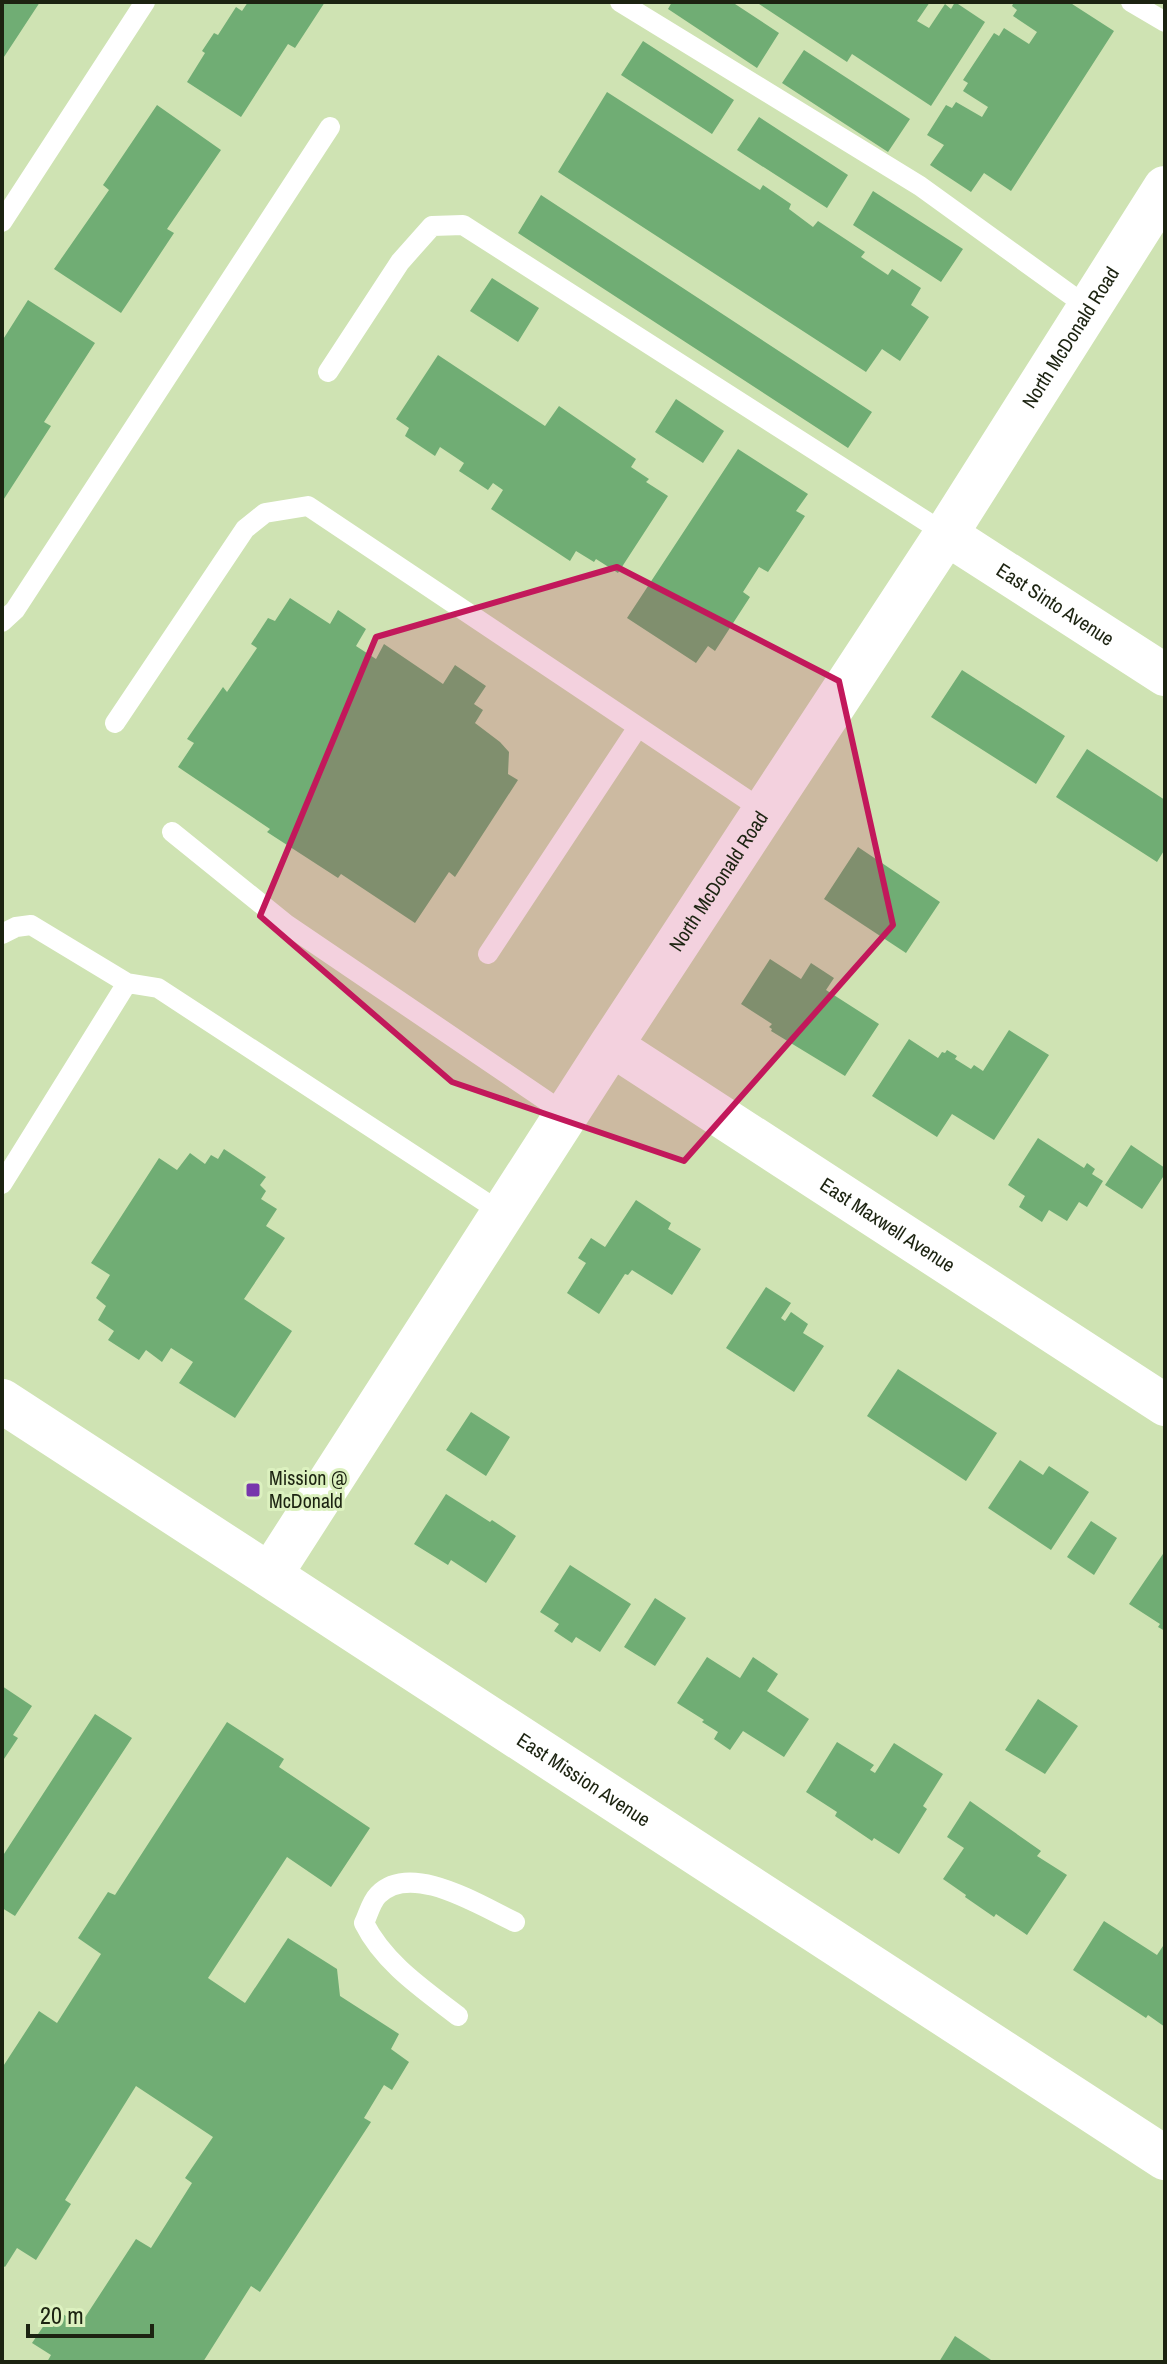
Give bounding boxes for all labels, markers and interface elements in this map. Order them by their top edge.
street label: North McDonald Road [1015,261,1125,413]
street label: East Sinto Avenue [992,556,1120,652]
street label: North McDonald Road [662,806,774,956]
street label: East Maxwell Avenue [815,1171,961,1278]
place label: Mission @ McDonald [269,1464,348,1514]
marker: Mission @ McDonald [244,1481,262,1499]
street label: East Mission Avenue [512,1726,656,1832]
scale bar [28,2288,152,2338]
text: 20 m [40,2299,84,2331]

